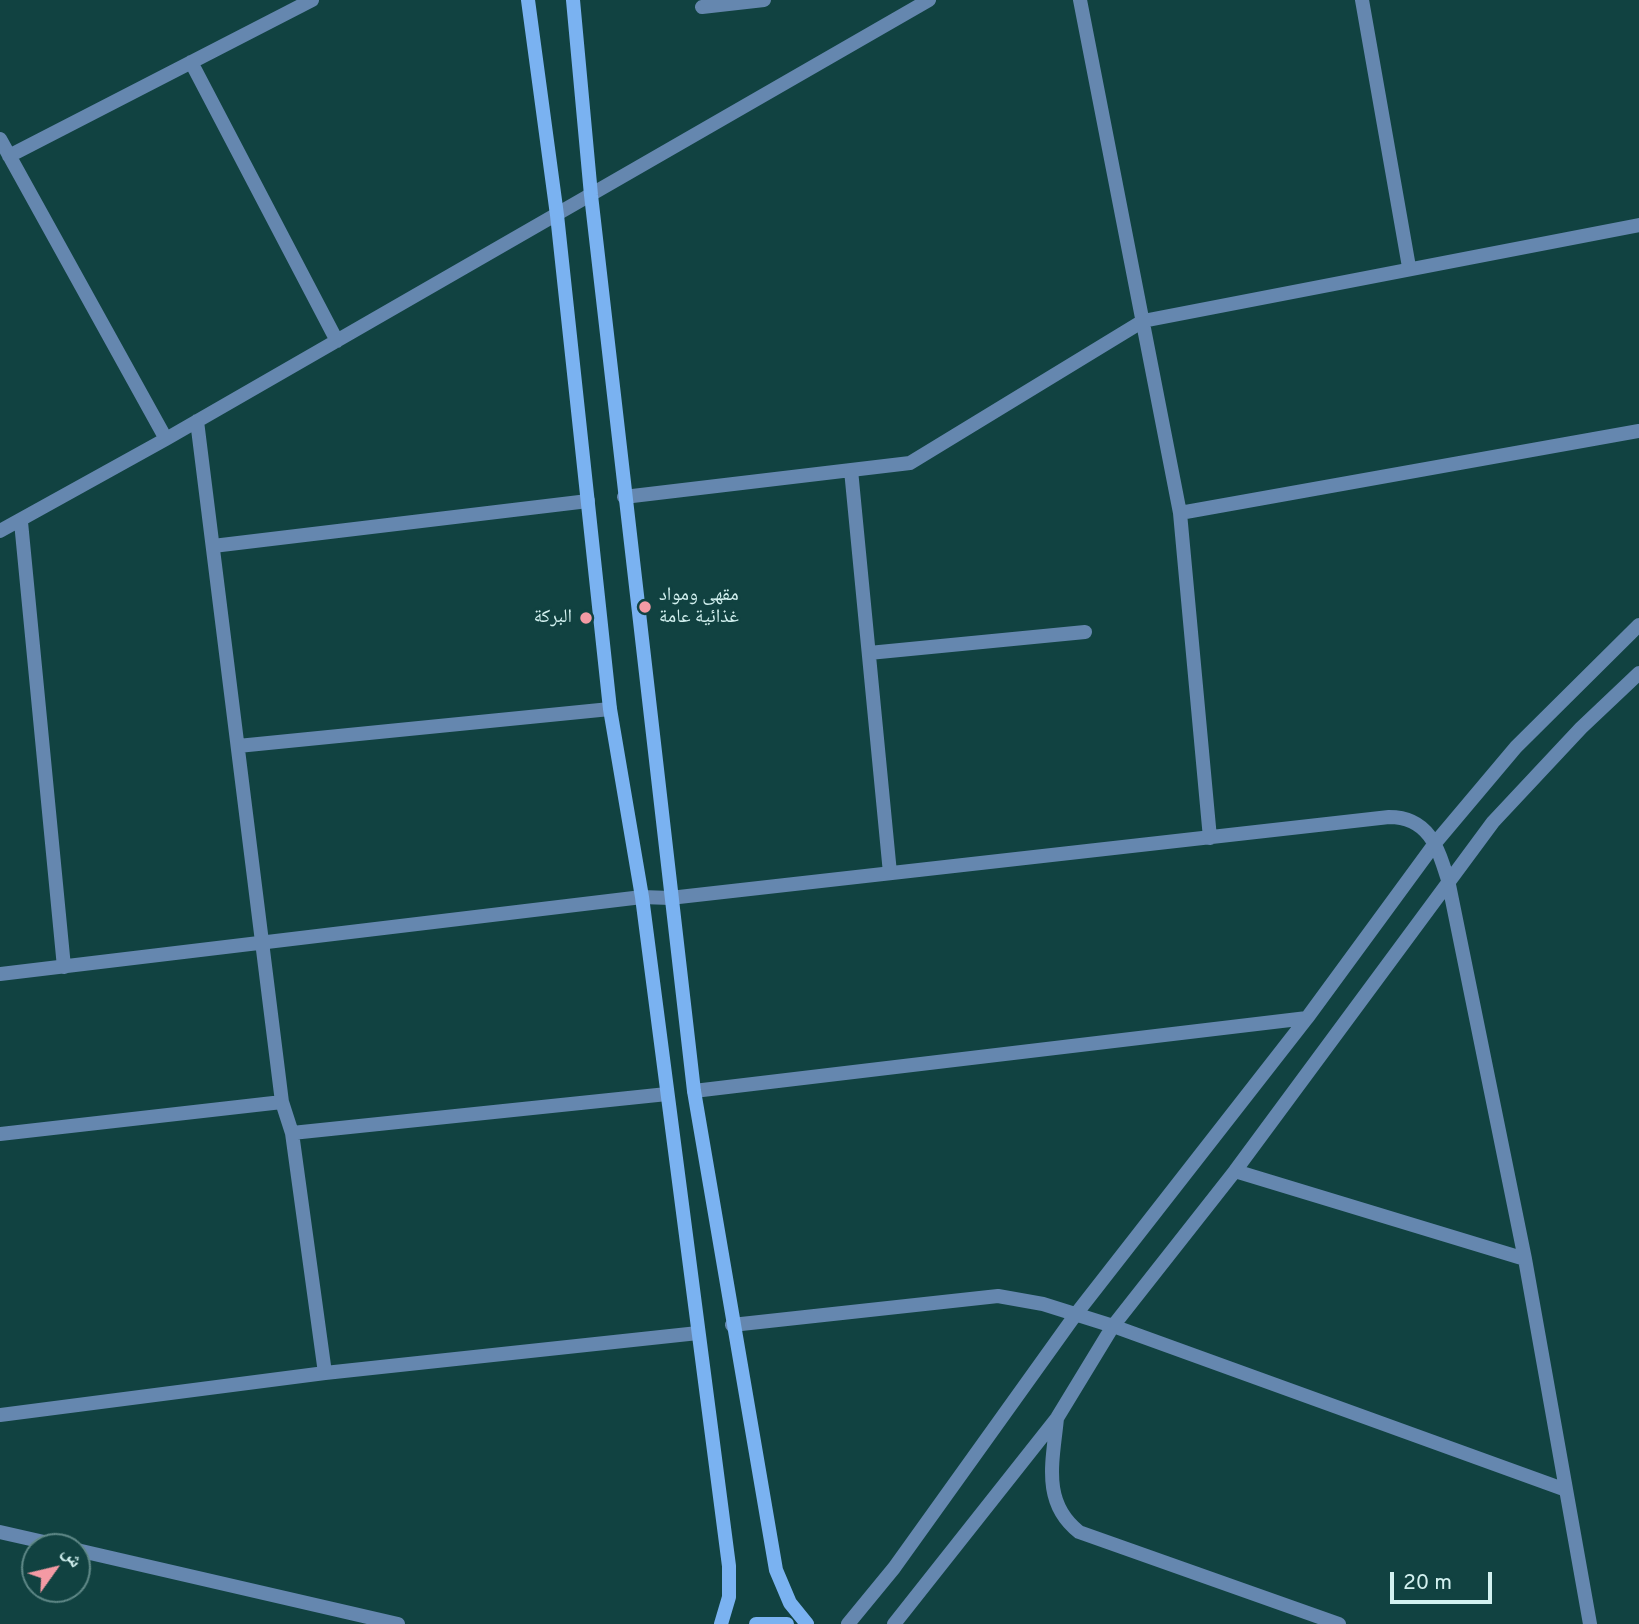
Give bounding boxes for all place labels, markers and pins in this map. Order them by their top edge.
place label: مقهى ومواد غذائية عامة [659,585,739,629]
marker: مقهى ومواد غذائية عامة [637,599,653,615]
place label: البركة [534,607,572,629]
marker: البركة [578,610,594,626]

